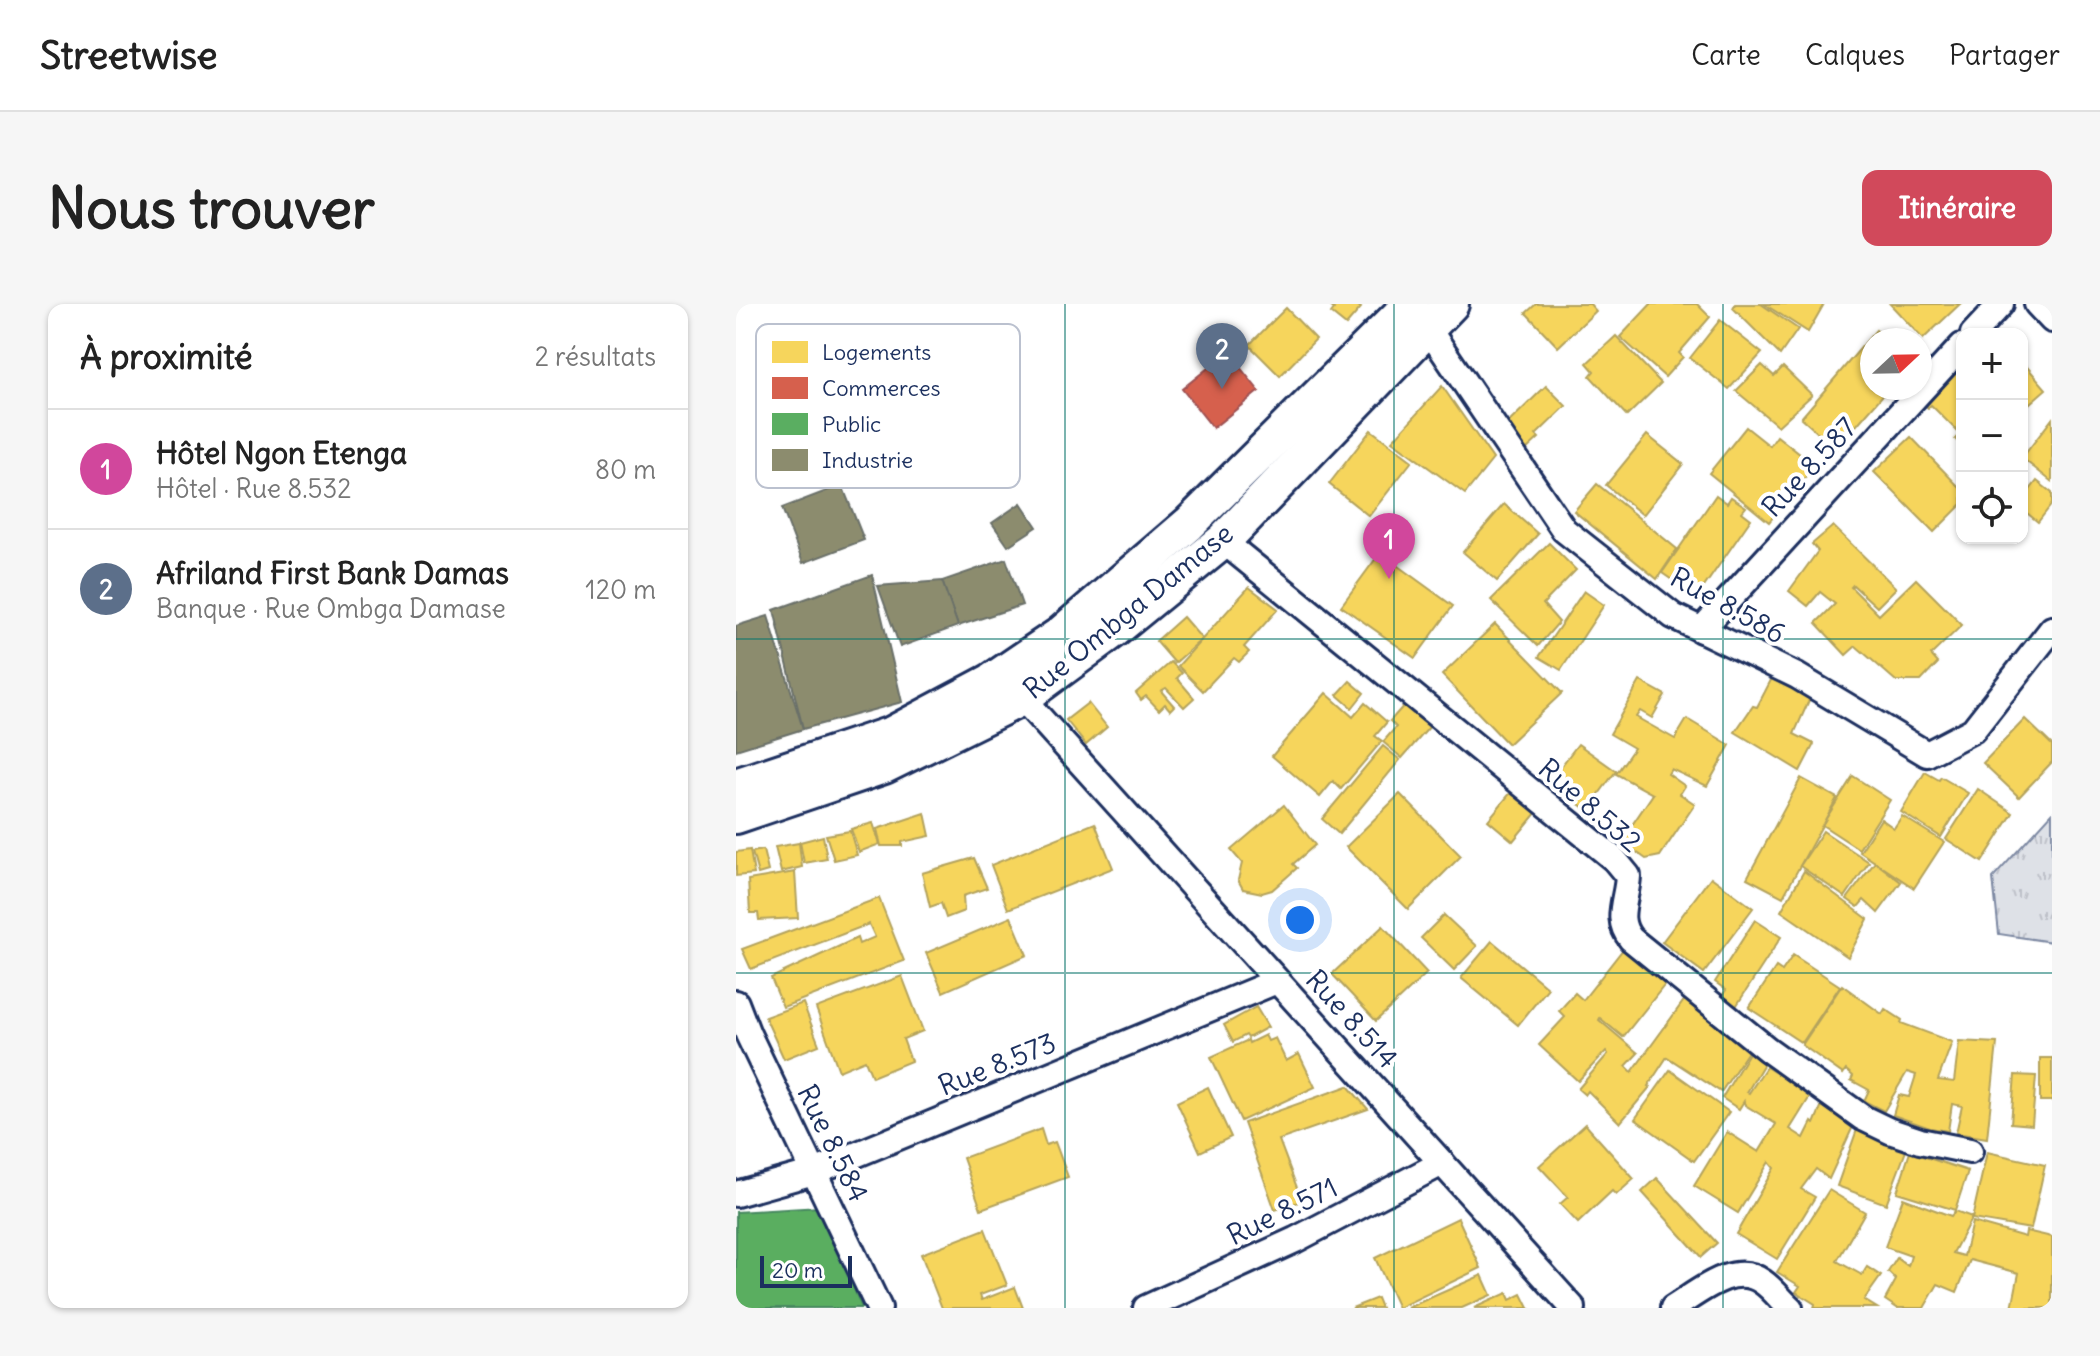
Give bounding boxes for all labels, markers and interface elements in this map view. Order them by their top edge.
text: Streetwise [40,32,218,79]
text: Carte [1691,37,1761,73]
text: Calques [1805,37,1905,73]
text: Partager [1949,37,2060,73]
button: Itinéraire [1862,170,2052,246]
text: Nous trouver [48,173,375,243]
pin: 2 [1196,323,1248,389]
legend [756,324,1020,488]
north arrow [1860,328,1932,400]
map controls [1956,328,2028,544]
button: + [1956,328,2028,400]
text: À proximité [80,335,253,378]
text: Logements [822,338,931,366]
text: 2 résultats [535,340,656,373]
text: Commerces [822,374,941,402]
button: − [1956,400,2028,472]
street label: Rue 8.587 [1754,409,1864,524]
text: Public [822,410,881,438]
text: Hôtel Ngon Etenga [156,434,407,472]
text: Industrie [822,446,913,474]
text: 1 [101,453,111,486]
text: 80 m [595,453,656,486]
text: Hôtel · Rue 8.532 [156,472,352,505]
button: locate [1956,472,2028,544]
pin: 1 [1363,513,1415,579]
street label: Rue Ombga Damase [1016,515,1240,707]
text: Afriland First Bank Damas [156,554,509,592]
street label: Rue 8.586 [1664,559,1792,651]
text: 2 [99,573,113,606]
text: 120 m [585,573,656,606]
text: Banque · Rue Ombga Damase [156,592,506,625]
street label: Rue 8.532 [1531,750,1649,860]
your location [1280,900,1320,940]
street label: Rue 8.514 [1298,962,1406,1076]
street label: Rue 8.573 [933,1024,1061,1104]
street label: Rue 8.584 [789,1079,877,1207]
street label: Rue 8.571 [1221,1169,1343,1253]
scale bar [760,1252,852,1288]
text: 20 m [772,1256,823,1284]

